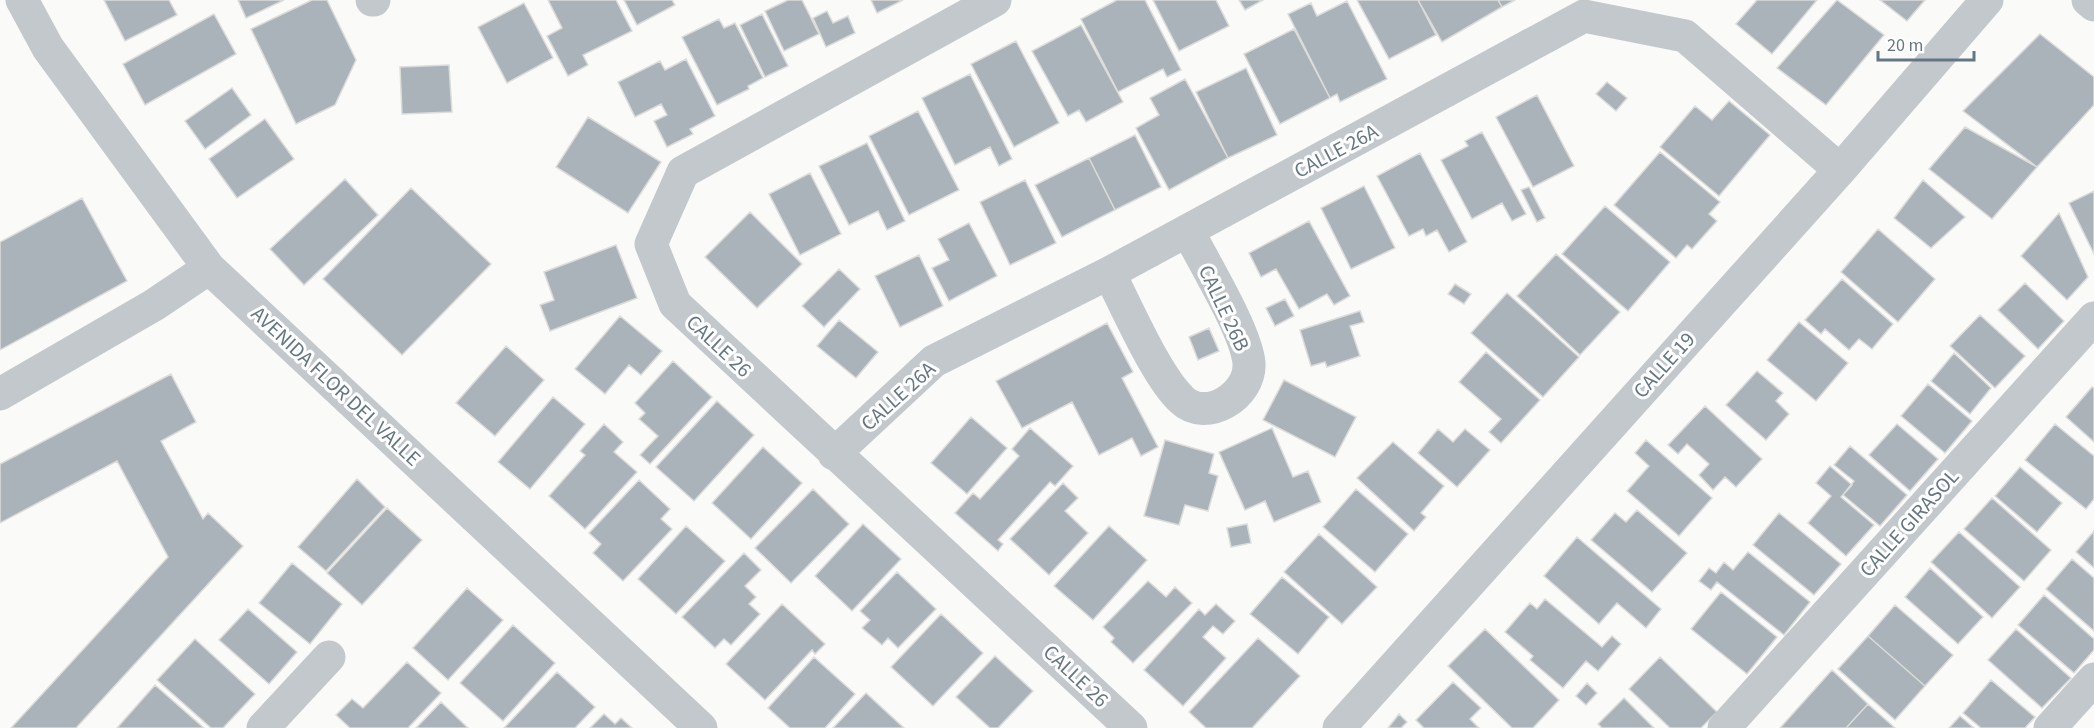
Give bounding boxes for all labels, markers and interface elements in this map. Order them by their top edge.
scale bar [1878,24,1974,62]
text: 20 m [1887,33,1923,58]
street label: CALLE 26A [1289,116,1384,186]
street label: CALLE 26B [1191,260,1257,356]
street label: AVENIDA FLOR DEL VALLE [244,299,428,473]
street label: CALLE 26 [680,308,758,384]
street label: CALLE 19 [1626,325,1702,405]
street label: CALLE 26A [854,354,942,438]
street label: CALLE GIRASOL [1852,462,1966,584]
street label: CALLE 26 [1037,638,1115,714]

